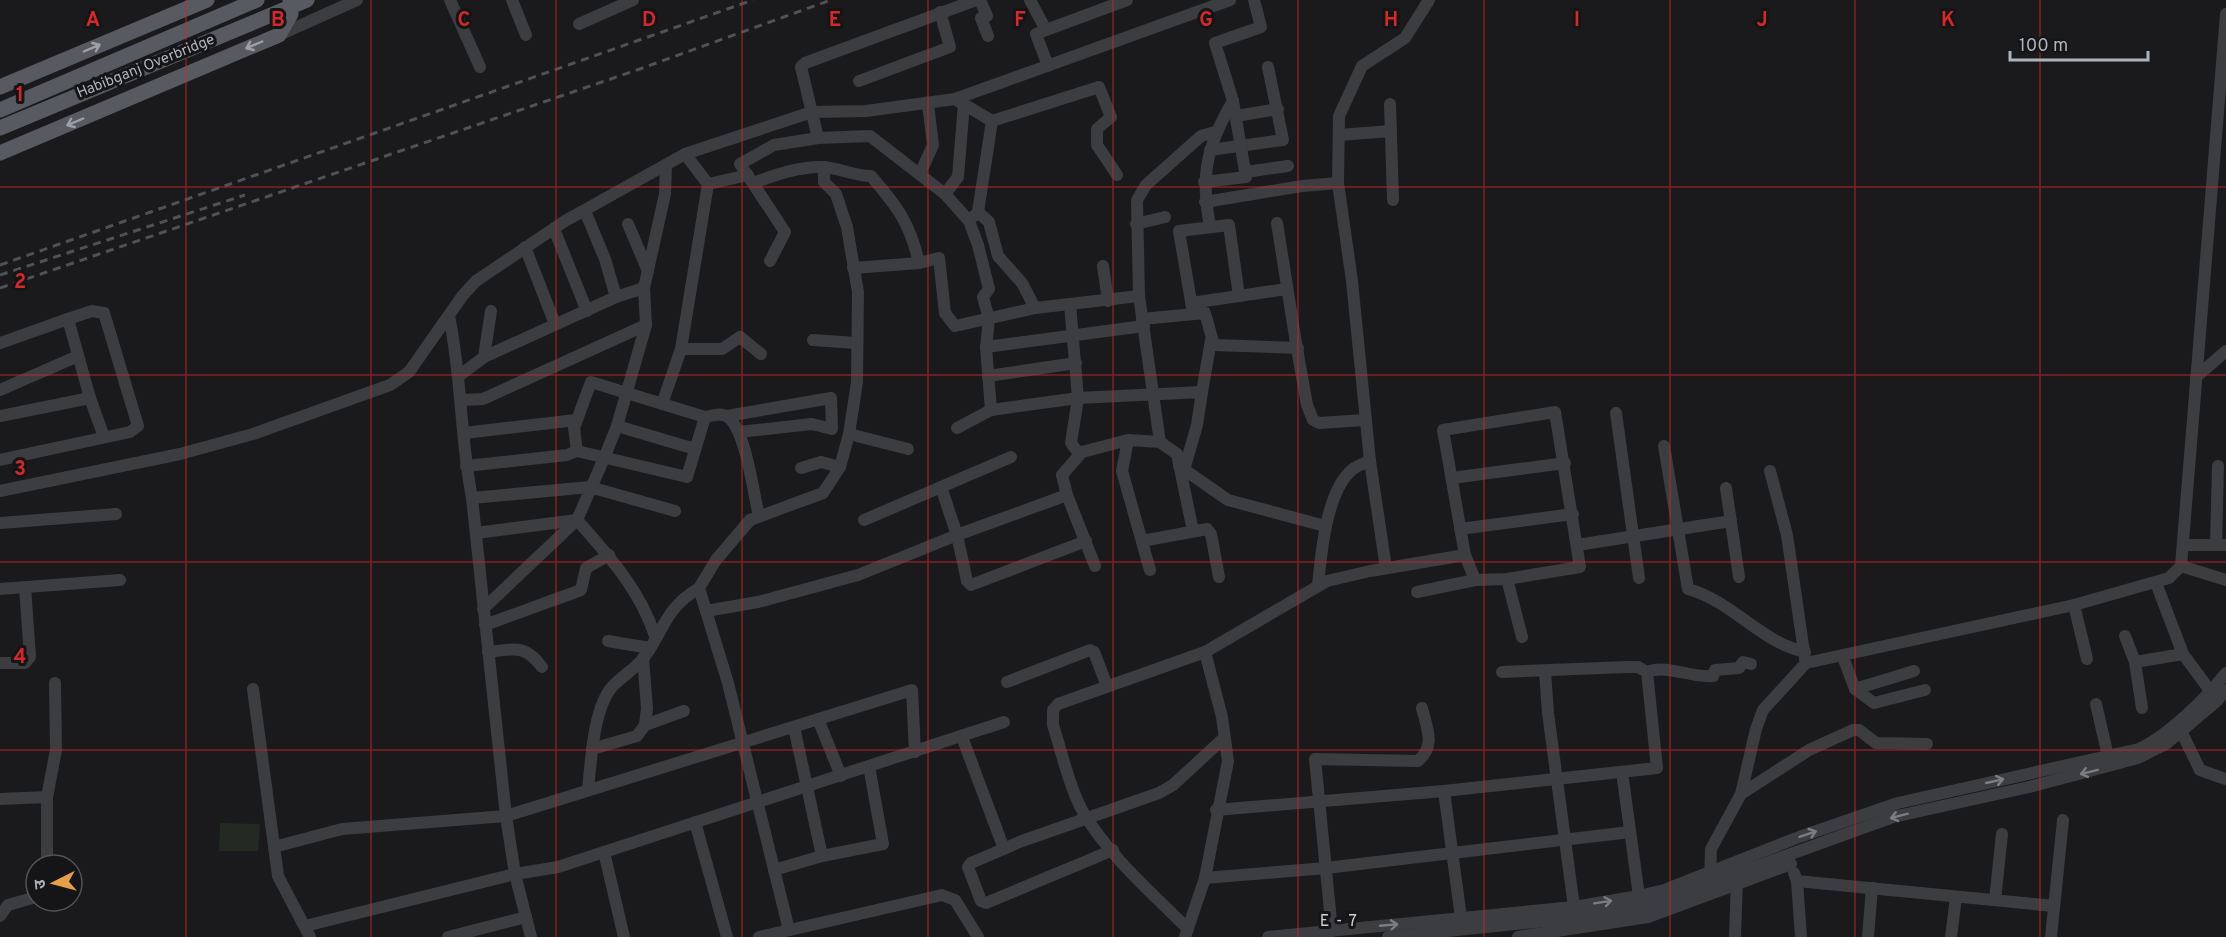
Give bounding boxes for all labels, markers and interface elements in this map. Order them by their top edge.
text: A [86,8,100,34]
text: B [271,8,285,34]
text: C [458,8,470,34]
text: D [642,8,656,34]
text: E [829,8,841,34]
text: F [1014,8,1026,34]
text: G [1199,8,1213,34]
text: H [1384,8,1398,34]
text: I [1574,8,1580,34]
text: J [1756,8,1768,34]
text: K [1941,8,1955,34]
scale bar [2010,24,2148,62]
street label: Habibganj Overbridge [74,31,218,103]
text: 100 m [2019,35,2068,58]
one-way arrow [245,40,264,51]
one-way arrow [83,42,101,53]
text: 1 [16,83,24,109]
one-way arrow [66,117,85,128]
text: 2 [14,270,26,296]
text: 3 [14,457,26,483]
text: 4 [14,645,26,671]
one-way arrow [2080,766,2099,778]
one-way arrow [1985,774,2004,786]
one-way arrow [1890,810,1909,822]
one-way arrow [1798,827,1816,838]
north arrow [24,853,84,913]
text: उ [31,878,52,890]
one-way arrow [1593,896,1613,907]
district label: E - 7 [1320,912,1358,932]
one-way arrow [1378,919,1398,930]

